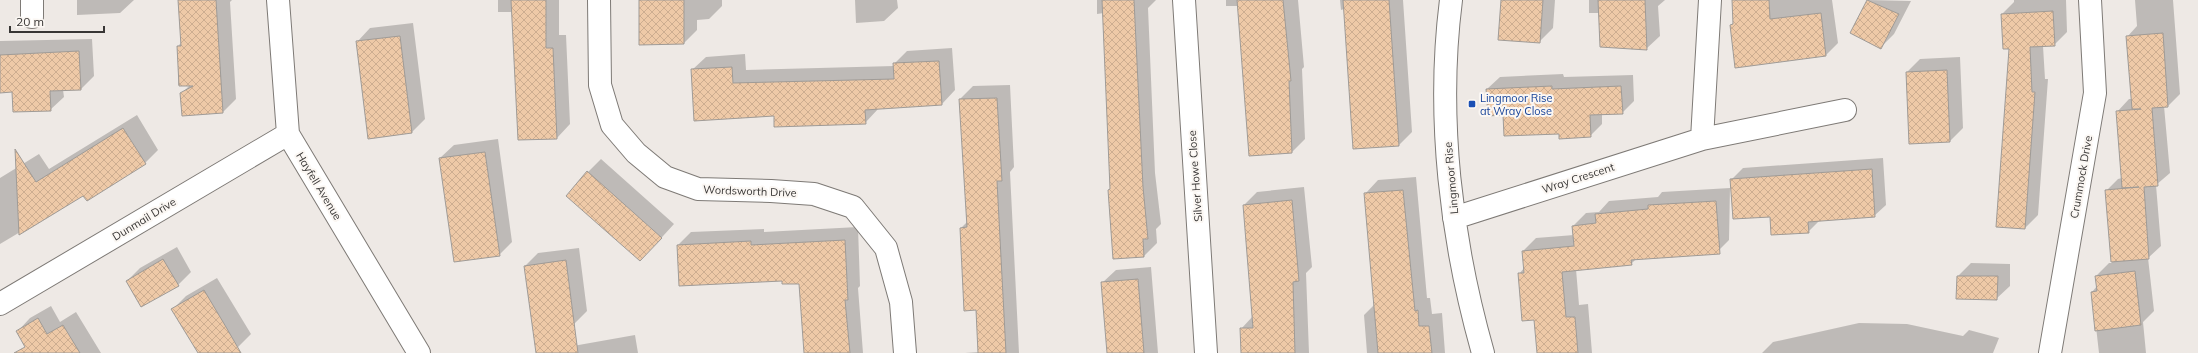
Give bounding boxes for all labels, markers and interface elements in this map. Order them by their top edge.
scale bar [10,8,104,34]
text: 20 m [16,14,44,29]
place label: Lingmoor Rise at Wray Close [1480,91,1552,118]
marker: Lingmoor Rise at Wray Close [1467,99,1477,109]
street label: Silver Howe Close [1185,130,1205,222]
street label: Crummock Drive [2067,134,2095,220]
street label: Lingmoor Rise [1441,141,1461,215]
street label: Hayfell Avenue [293,149,345,223]
street label: Wray Crescent [1540,160,1616,196]
street label: Wordsworth Drive [703,182,797,200]
street label: Dunmail Drive [110,194,178,244]

